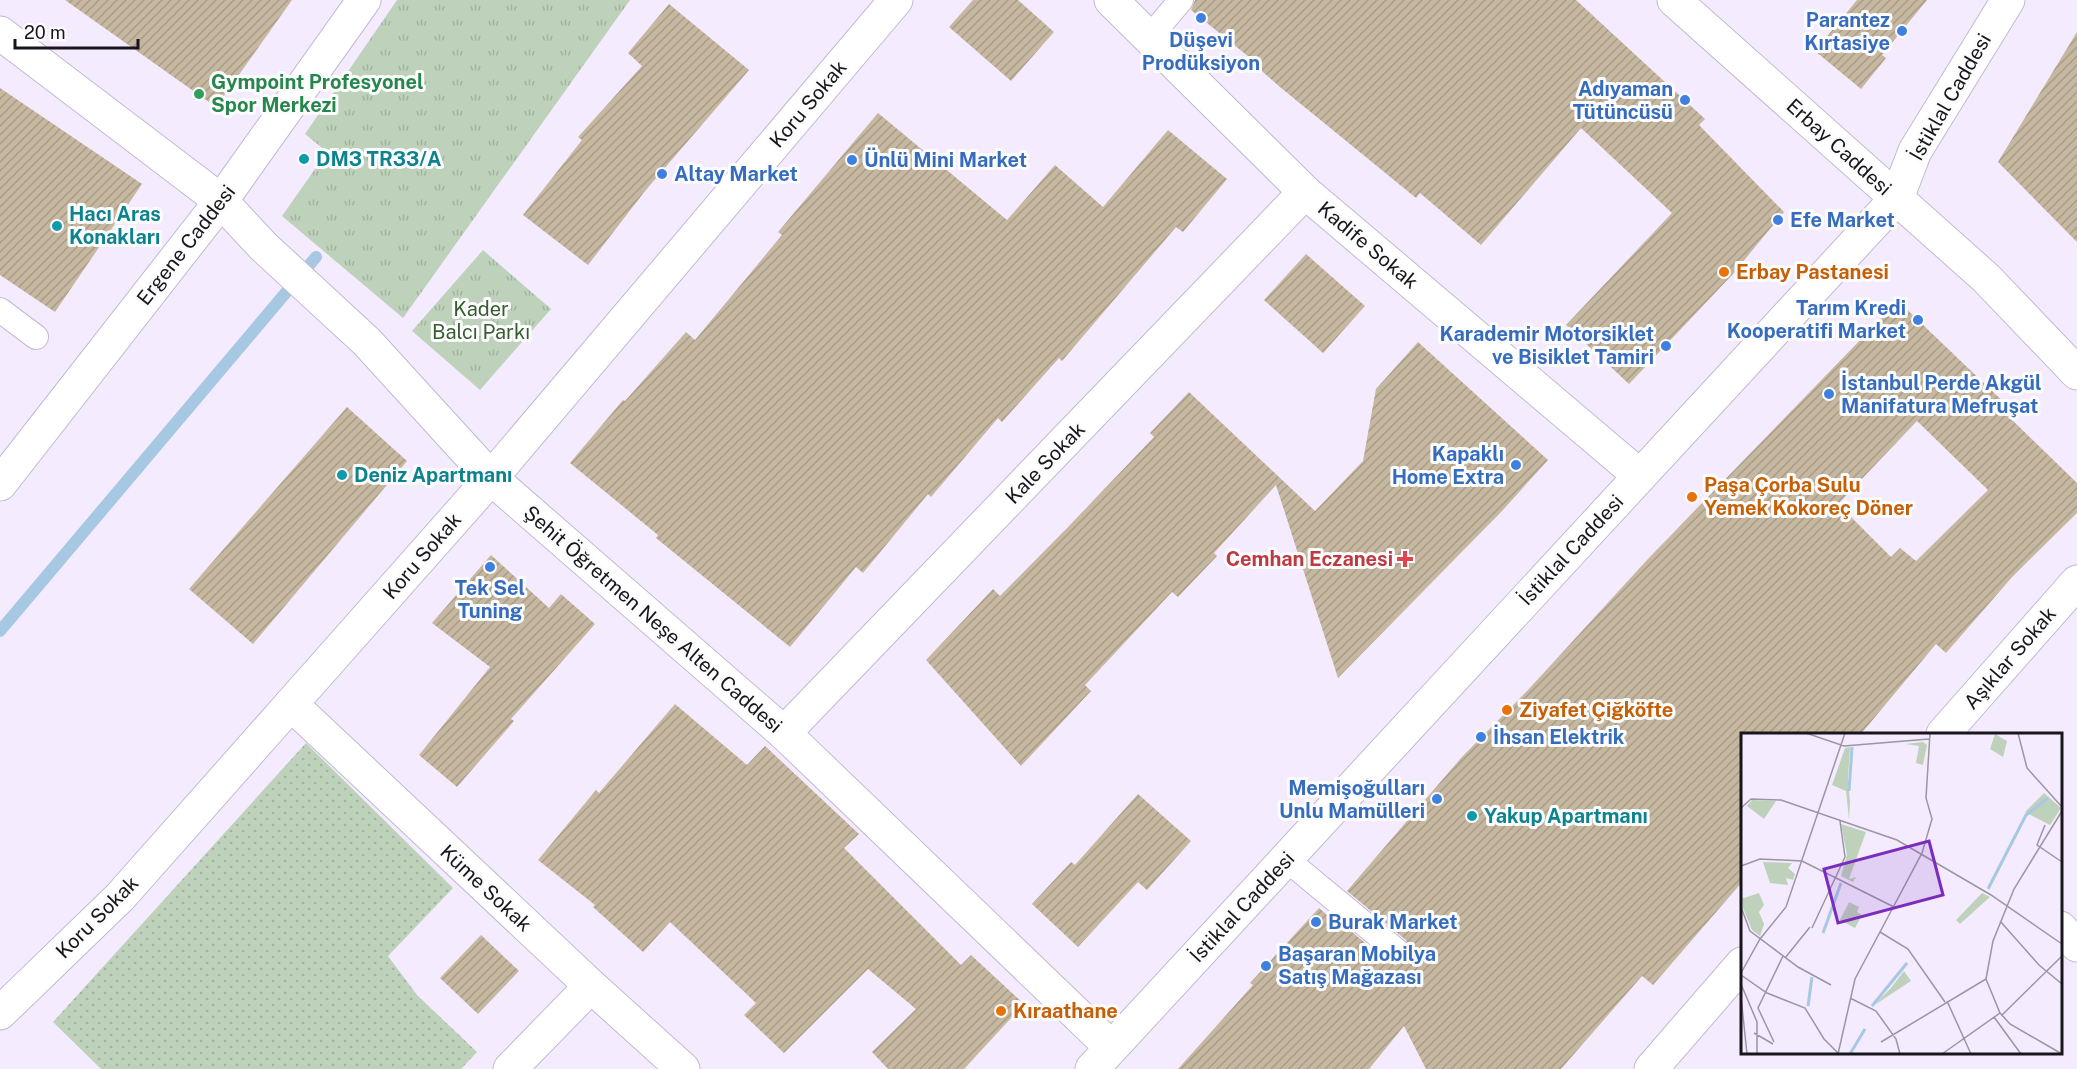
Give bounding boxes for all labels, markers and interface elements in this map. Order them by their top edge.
place label: Parantez Kırtasiye [1804,8,1890,55]
marker: Düşevi Prodüksiyon [1194,11,1208,25]
scale bar [15,12,138,50]
text: 20 m [24,22,66,43]
marker: Parantez Kırtasiye [1895,24,1909,38]
place label: Düşevi Prodüksiyon [1142,28,1260,75]
street label: İstiklal Caddesi [1904,29,1996,165]
street label: Koru Sokak [765,55,851,153]
place label: Gympoint Profesyonel Spor Merkezi [211,70,424,117]
place label: Adıyaman Tütüncüsü [1573,77,1673,124]
marker: Gympoint Profesyonel Spor Merkezi [192,87,206,101]
marker: Adıyaman Tütüncüsü [1678,93,1692,107]
street label: Erbay Caddesi [1782,94,1896,200]
place label: DM3 TR33/A [316,147,442,171]
place label: Ünlü Mini Market [864,147,1027,172]
marker: DM3 TR33/A [297,152,311,166]
marker: Ünlü Mini Market [845,153,859,167]
place label: Altay Market [674,162,798,186]
marker: Altay Market [655,167,669,181]
street label: Ergene Caddesi [132,180,240,310]
street label: Kadife Sokak [1313,196,1423,294]
place label: Hacı Aras Konakları [69,202,161,249]
place label: Efe Market [1790,208,1895,232]
marker: Efe Market [1771,213,1785,227]
marker: Hacı Aras Konakları [50,219,64,233]
place label: Erbay Pastanesi [1736,260,1889,284]
marker: Erbay Pastanesi [1717,265,1731,279]
place label: Tarım Kredi Kooperatifi Market [1727,296,1906,343]
park label: Kader Balcı Parkı [432,297,530,344]
marker: Tarım Kredi Kooperatifi Market [1911,313,1925,327]
place label: Karademir Motorsiklet ve Bisiklet Tamiri [1439,322,1654,369]
marker: Karademir Motorsiklet ve Bisiklet Tamiri [1659,339,1673,353]
place label: İstanbul Perde Akgül Manifatura Mefruşat [1841,370,2042,418]
marker: İstanbul Perde Akgül Manifatura Mefruşat [1822,387,1836,401]
street label: Kale Sokak [1000,417,1090,509]
place label: Kapaklı Home Extra [1392,442,1504,489]
marker: Kapaklı Home Extra [1509,458,1523,472]
place label: Deniz Apartmanı [354,463,512,487]
marker: Deniz Apartmanı [335,468,349,482]
place label: Paşa Çorba Sulu Yemek Kokoreç Döner [1704,473,1913,520]
street label: İstiklal Caddesi [1514,490,1628,610]
marker: Paşa Çorba Sulu Yemek Kokoreç Döner [1685,490,1699,504]
street label: Şehit Öğretmen Neşe Alten Caddesi [519,500,788,738]
street label: Koru Sokak [378,508,466,604]
place label: Cemhan Eczanesi [1226,547,1393,571]
marker: Cemhan Eczanesi [1398,552,1412,566]
marker: Tek Sel Tuning [483,560,497,574]
place label: Tek Sel Tuning [455,576,525,623]
street label: Aşıklar Sokak [1959,602,2061,714]
place label: Ziyafet Çiğköfte [1519,698,1673,722]
marker: Ziyafet Çiğköfte [1500,703,1514,717]
place label: İhsan Elektrik [1493,724,1625,749]
marker: İhsan Elektrik [1474,730,1488,744]
inset map [1741,733,2062,1054]
place label: Memişoğulları Unlu Mamülleri [1279,776,1425,823]
marker: Memişoğulları Unlu Mamülleri [1430,792,1444,806]
place label: Yakup Apartmanı [1484,804,1648,828]
marker: Yakup Apartmanı [1465,809,1479,823]
street label: Küme Sokak [435,840,537,936]
street label: İstiklal Caddesi [1185,847,1299,967]
street label: Koru Sokak [51,871,143,963]
place label: Burak Market [1328,910,1458,934]
marker: Burak Market [1309,915,1323,929]
place label: Başaran Mobilya Satış Mağazası [1278,942,1436,989]
marker: Başaran Mobilya Satış Mağazası [1259,959,1273,973]
place label: Kıraathane [1013,999,1118,1023]
marker: Kıraathane [994,1004,1008,1018]

